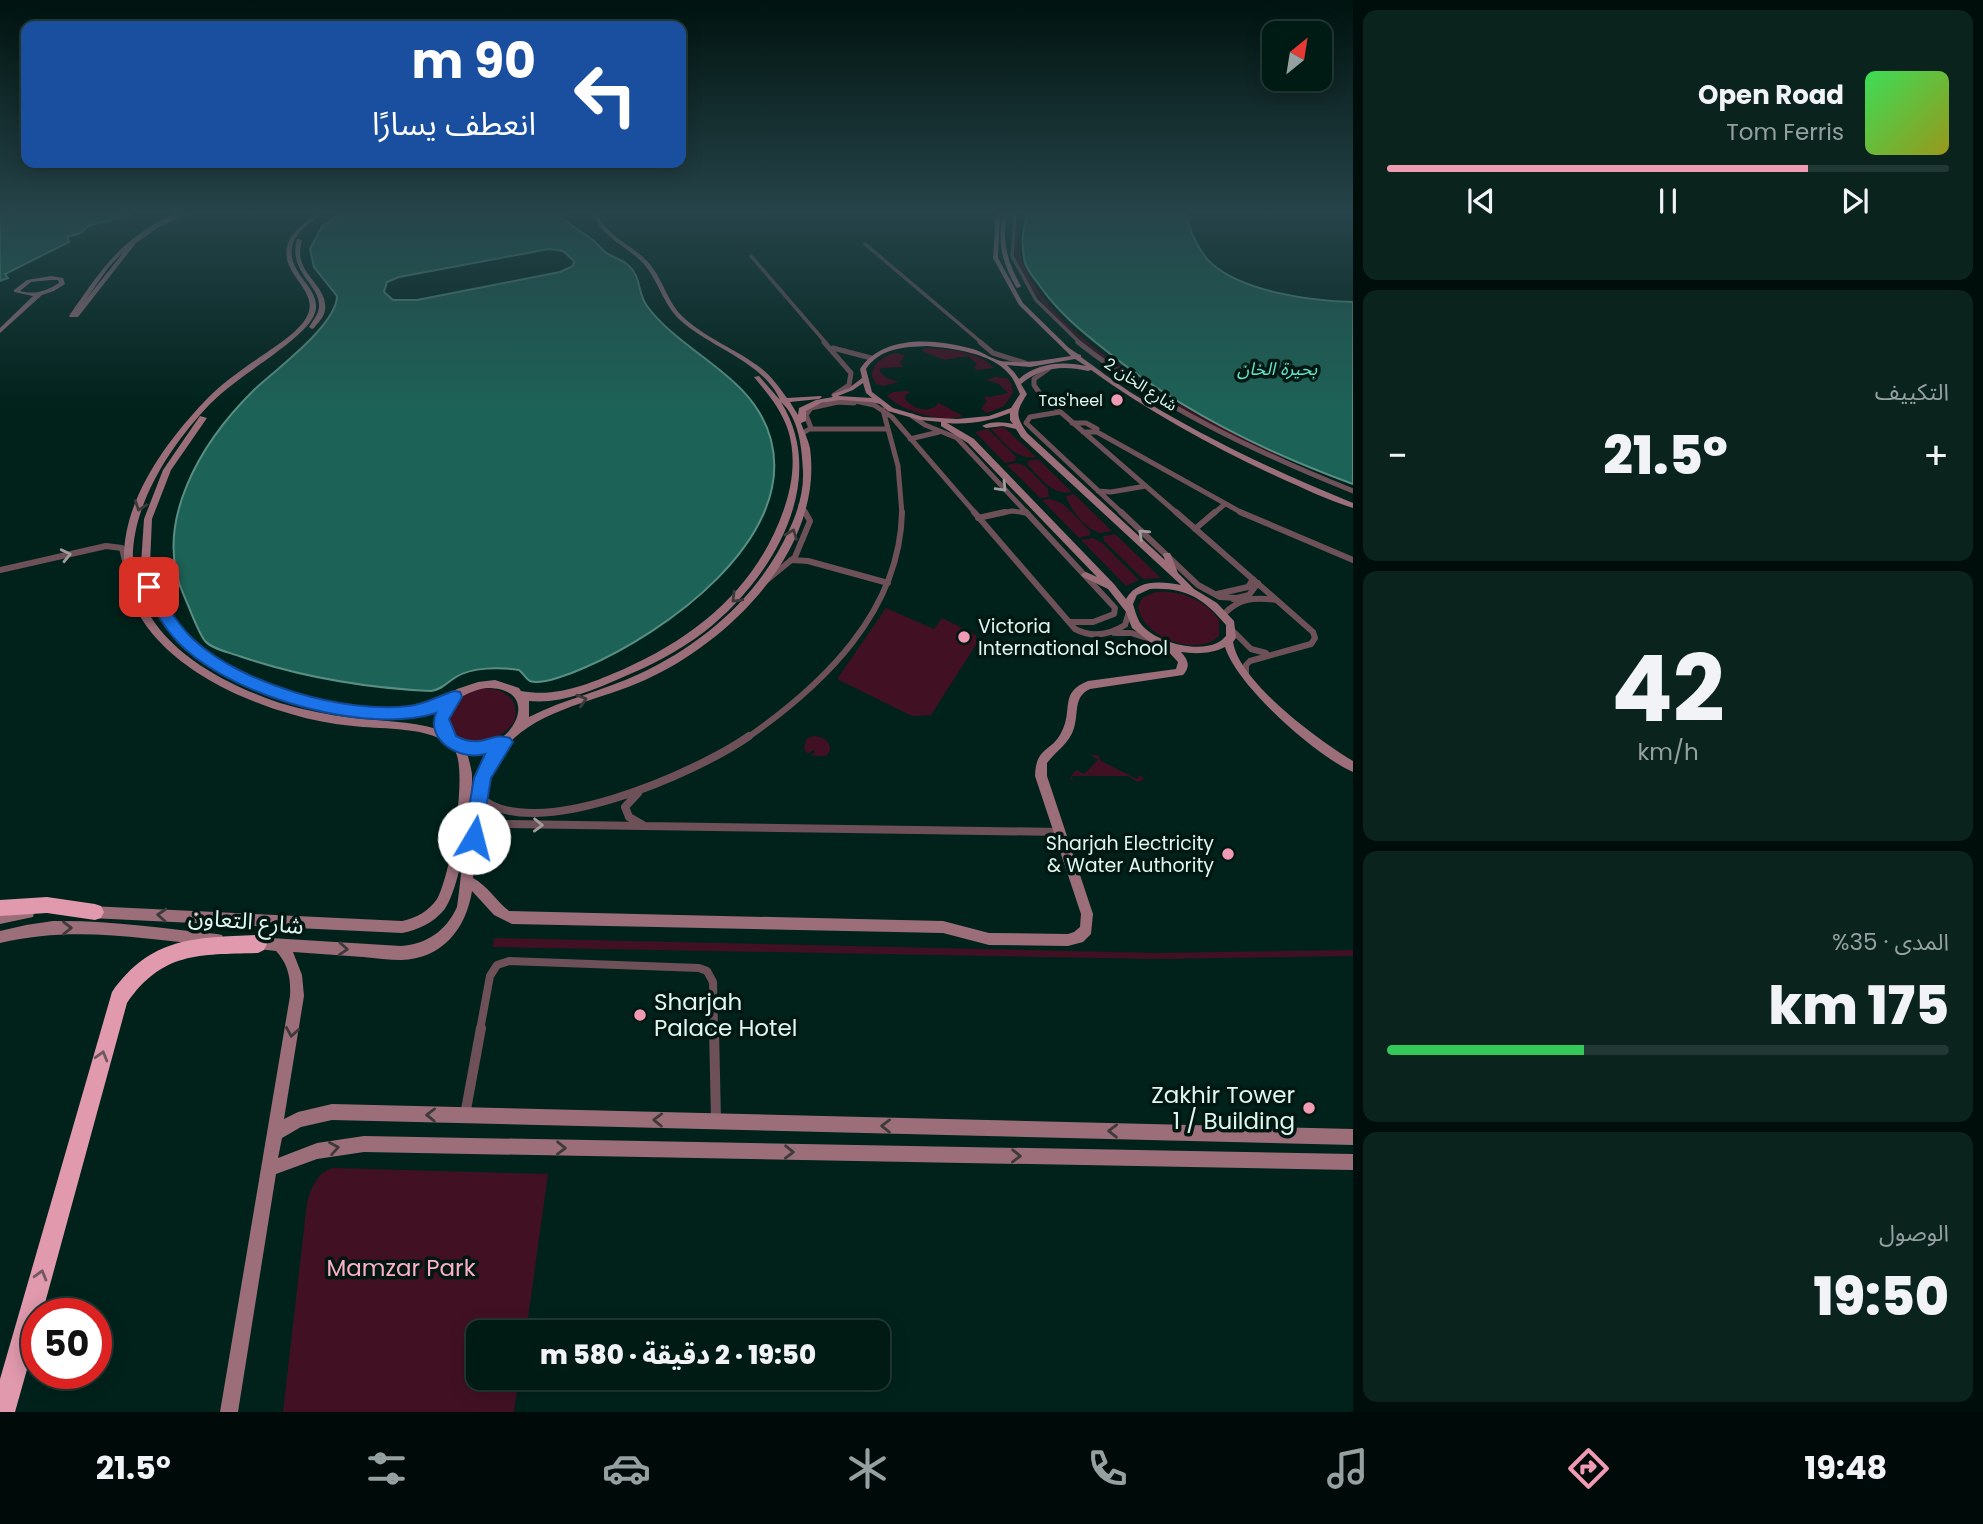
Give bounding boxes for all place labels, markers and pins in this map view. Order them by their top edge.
place label: Tas'heel [1039,389,1103,412]
marker: Tas'heel [1109,392,1125,408]
pin [119,557,179,617]
place label: Victoria International School [978,613,1168,662]
marker: Victoria International School [956,629,972,645]
place label: Sharjah Electricity & Water Authority [1046,830,1214,879]
marker: Sharjah Electricity & Water Authority [1220,846,1236,862]
place label: Sharjah Palace Hotel [654,986,797,1044]
marker: Sharjah Palace Hotel [632,1007,648,1023]
place label: Zakhir Tower 1 / Building [1151,1079,1295,1137]
marker: Zakhir Tower 1 / Building [1301,1100,1317,1116]

